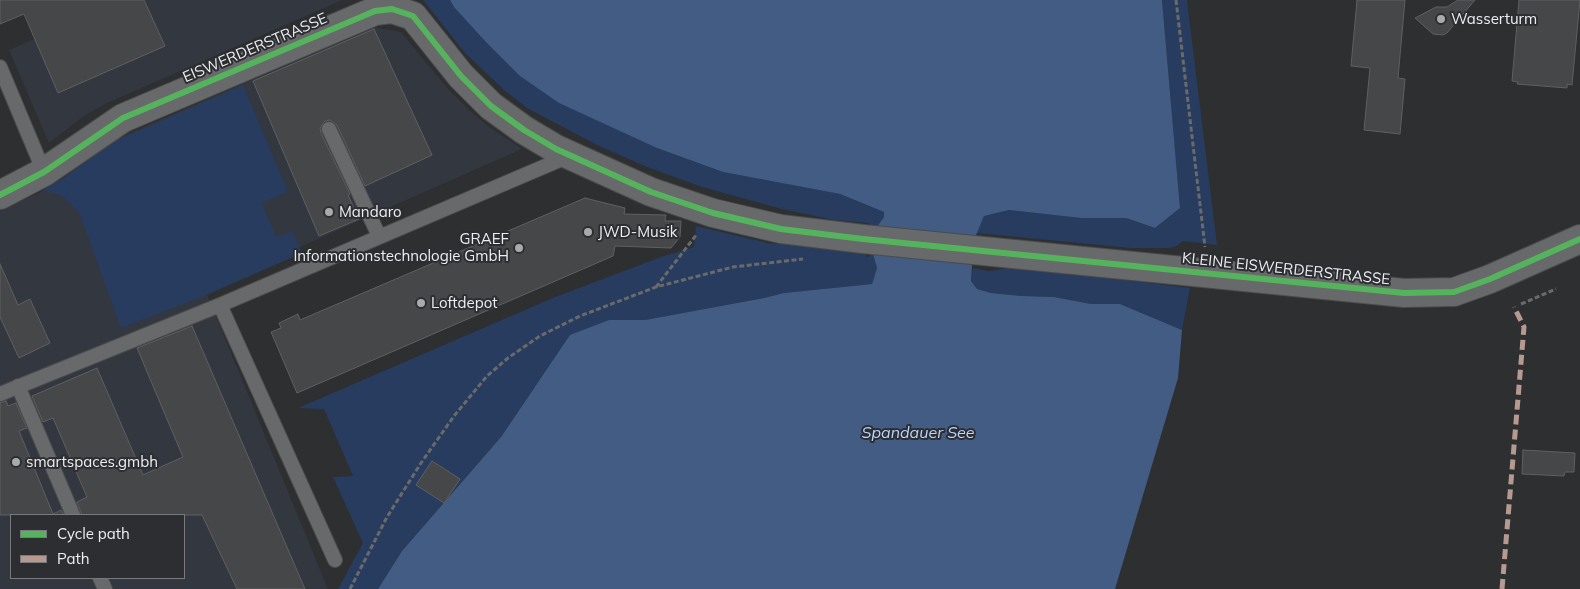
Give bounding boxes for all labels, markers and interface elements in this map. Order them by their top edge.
street label: EISWERDERSTRASSE [180,9,330,87]
place label: Wasserturm [1451,10,1537,28]
marker: Wasserturm [1435,13,1447,25]
place label: Mandaro [339,203,402,221]
marker: Mandaro [323,206,335,218]
place label: JWD-Musik [598,223,677,241]
marker: JWD-Musik [582,226,594,238]
place label: GRAEF Informationstechnologie GmbH [293,230,509,265]
marker: GRAEF Informationstechnologie GmbH [513,242,525,254]
street label: KLEINE EISWERDERSTRASSE [1181,249,1391,289]
place label: Loftdepot [431,294,497,312]
marker: Loftdepot [415,297,427,309]
water label: Spandauer See [861,423,975,443]
place label: smartspaces.gmbh [26,453,158,471]
marker: smartspaces.gmbh [10,456,22,468]
legend [10,514,185,579]
text: Cycle path [57,524,130,543]
text: Path [57,549,89,568]

